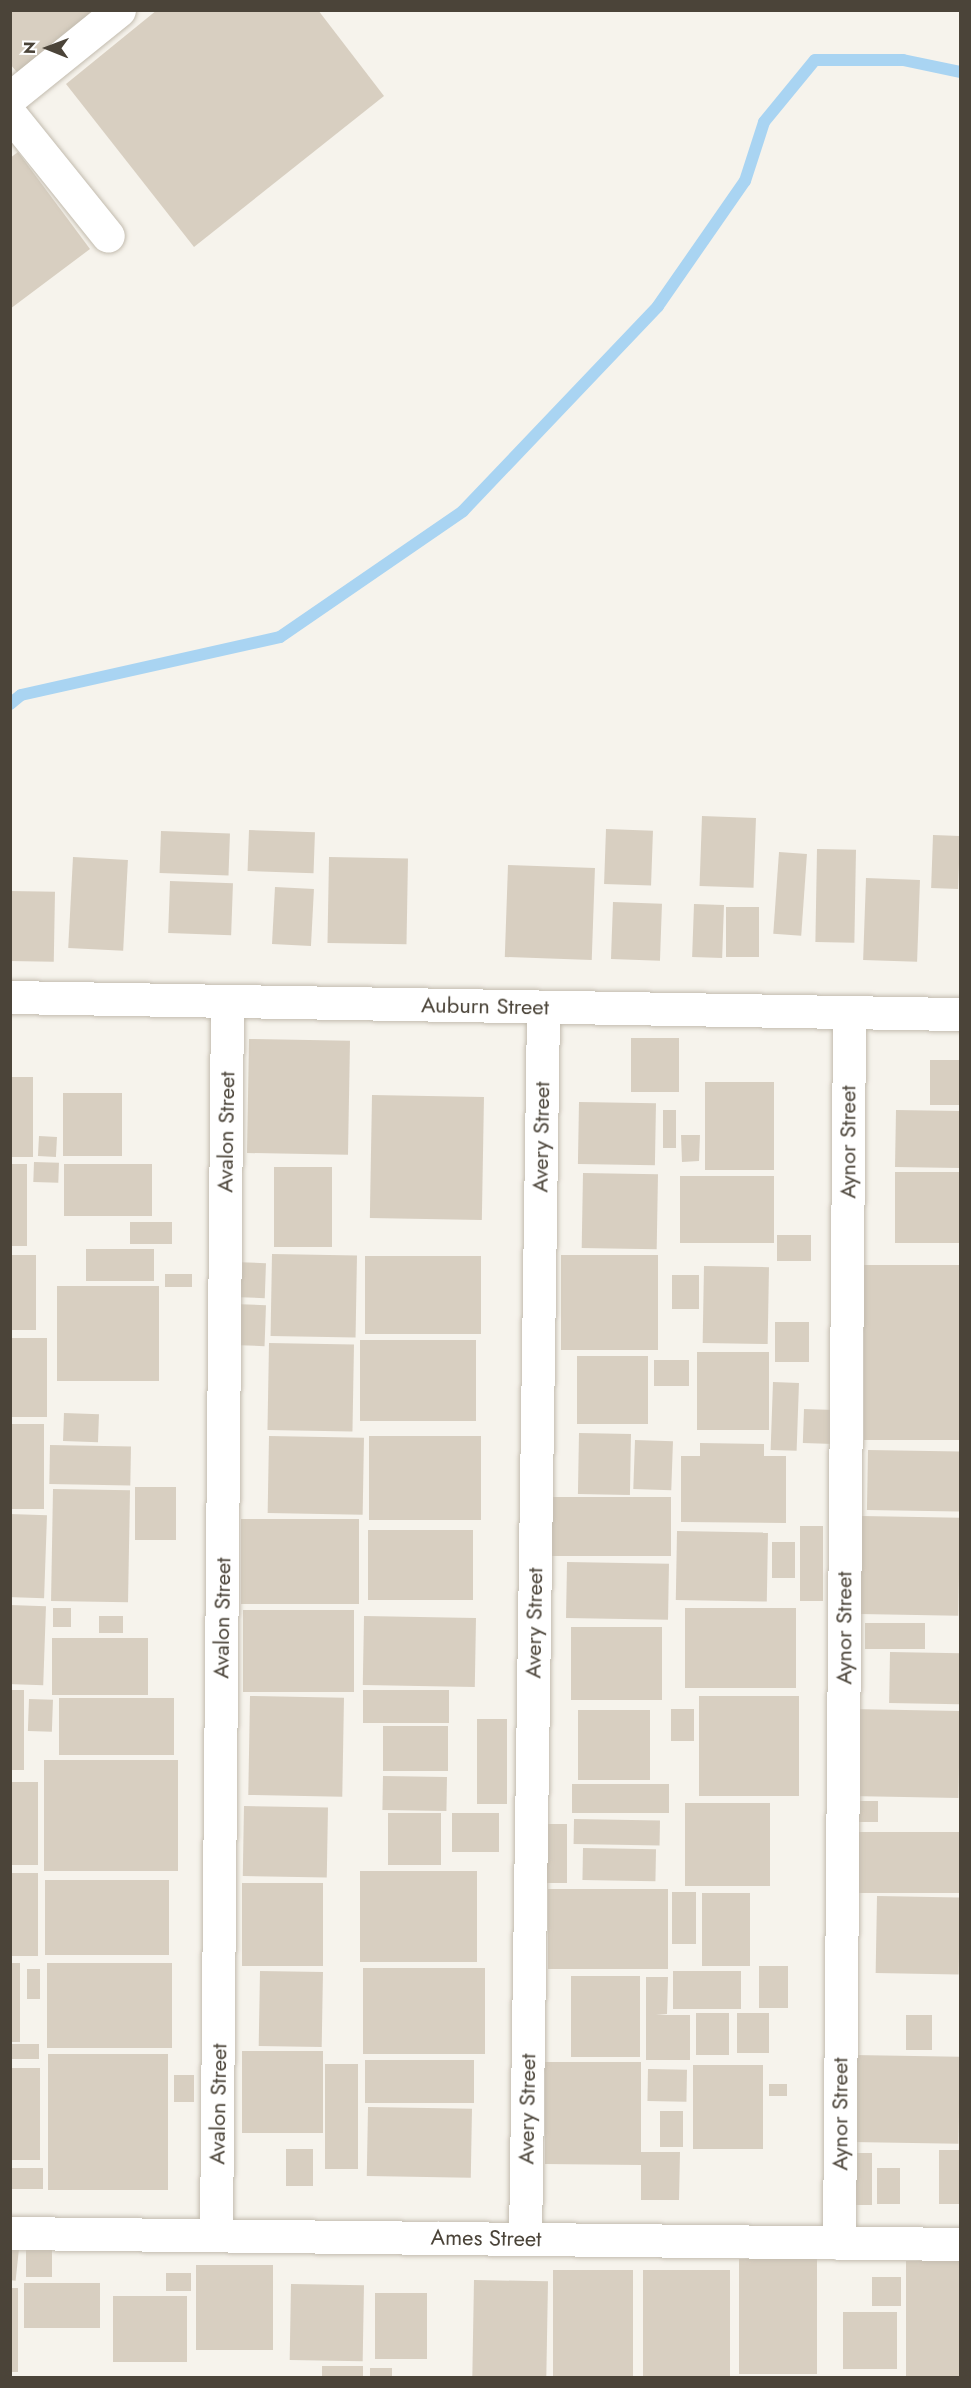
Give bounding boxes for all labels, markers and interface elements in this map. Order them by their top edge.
north arrow [18,18,78,78]
text: N [18,41,41,54]
street label: Auburn Street [421,992,549,1020]
street label: Avalon Street [212,1071,240,1193]
street label: Avery Street [527,1081,555,1193]
street label: Aynor Street [835,1085,861,1199]
street label: Avalon Street [208,1557,236,1679]
street label: Avery Street [520,1567,548,1679]
street label: Aynor Street [831,1571,857,1685]
street label: Avalon Street [204,2043,232,2165]
street label: Avery Street [513,2053,541,2165]
street label: Aynor Street [827,2057,853,2171]
street label: Ames Street [430,2224,542,2252]

